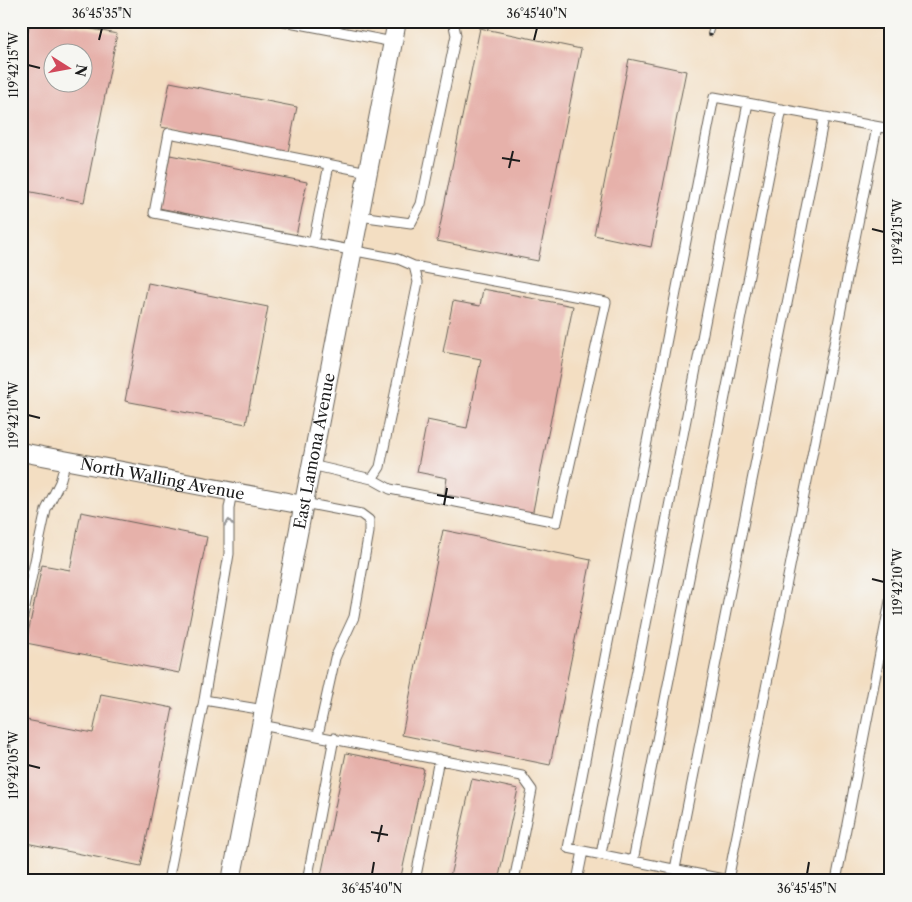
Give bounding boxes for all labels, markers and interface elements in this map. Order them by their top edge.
text: 36°45'35"N [72,6,132,21]
text: 36°45'40"N [507,6,568,21]
text: 119°42'15"W [6,31,21,98]
north arrow [42,42,92,92]
text: N [71,63,91,78]
text: 119°42'15"W [890,198,905,265]
street label: East Lamona Avenue [289,371,339,531]
text: 119°42'10"W [6,381,21,448]
street label: North Walling Avenue [79,453,246,504]
one-way arrow [224,519,234,526]
text: 119°42'10"W [890,548,905,615]
text: 119°42'05"W [6,730,21,799]
text: 36°45'40"N [342,881,403,896]
text: 36°45'45"N [777,881,837,896]

